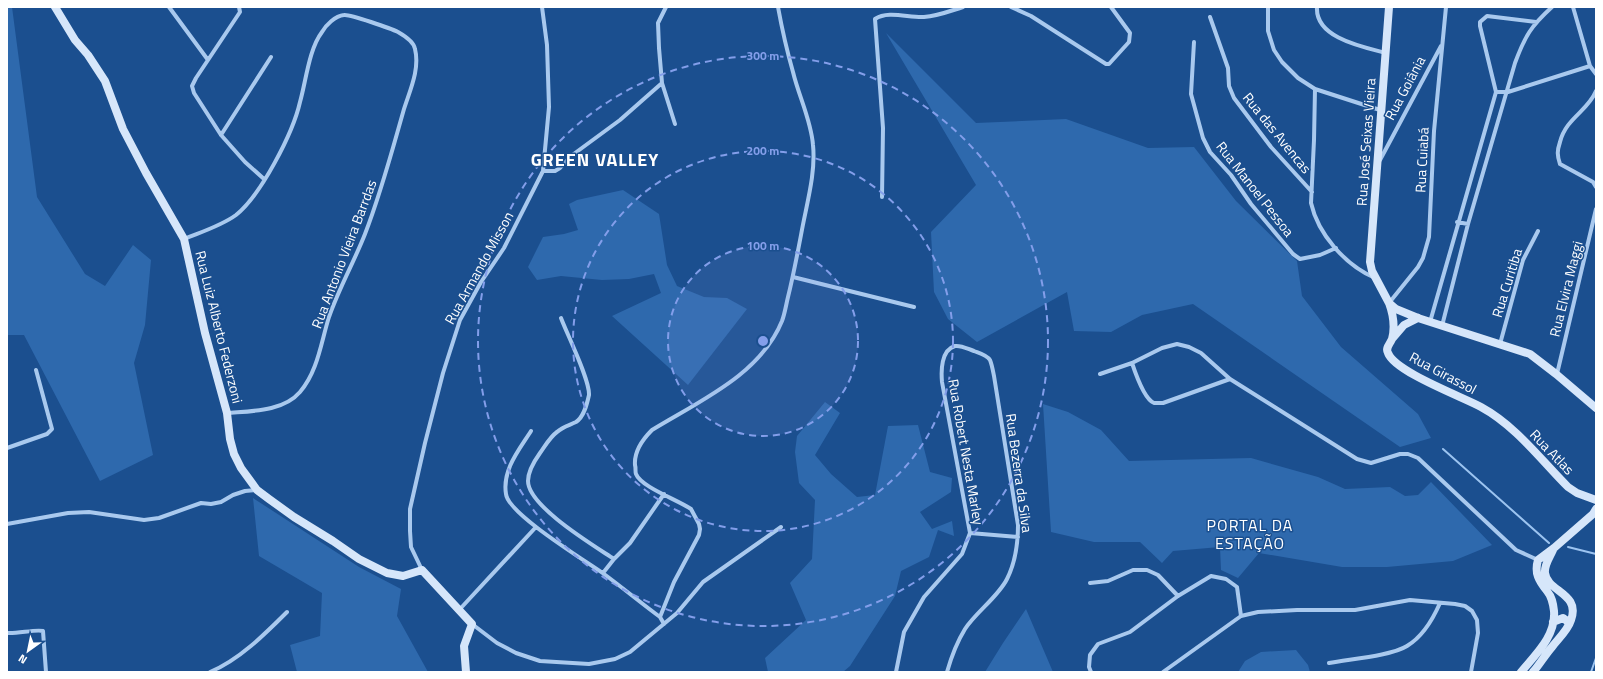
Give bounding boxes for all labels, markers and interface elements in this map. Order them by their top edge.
text: 300 m [747,46,779,65]
street label: Rua Goiânia [1379,52,1430,124]
street label: Rua José Seixas Vieira [1351,77,1380,207]
street label: Rua das Avencas [1238,88,1317,178]
street label: Rua Cuiabá [1409,127,1434,193]
street label: Rua Manoel Pessoa [1211,137,1299,241]
text: 200 m [747,141,779,160]
district label: GREEN VALLEY [531,146,659,173]
street label: Rua Antonio Vieira Barrdas [305,176,382,331]
street label: Rua Armando Misson [439,207,518,328]
text: 100 m [747,236,779,255]
street label: Rua Elvira Maggi [1543,239,1588,339]
street label: Rua Curitiba [1486,246,1527,320]
street label: Rua Luiz Alberto Federzoni [190,248,249,405]
centre of rings [756,334,770,348]
street label: Rua Girassol [1406,346,1481,399]
street label: Rua Robert Nesta Marley [943,377,990,527]
street label: Rua Bezerra da Silva [1001,412,1038,534]
street label: Rua Atlas [1525,424,1579,479]
district label: PORTAL DA ESTAÇÃO [1207,513,1293,555]
north arrow [8,631,48,671]
text: N [15,651,30,668]

